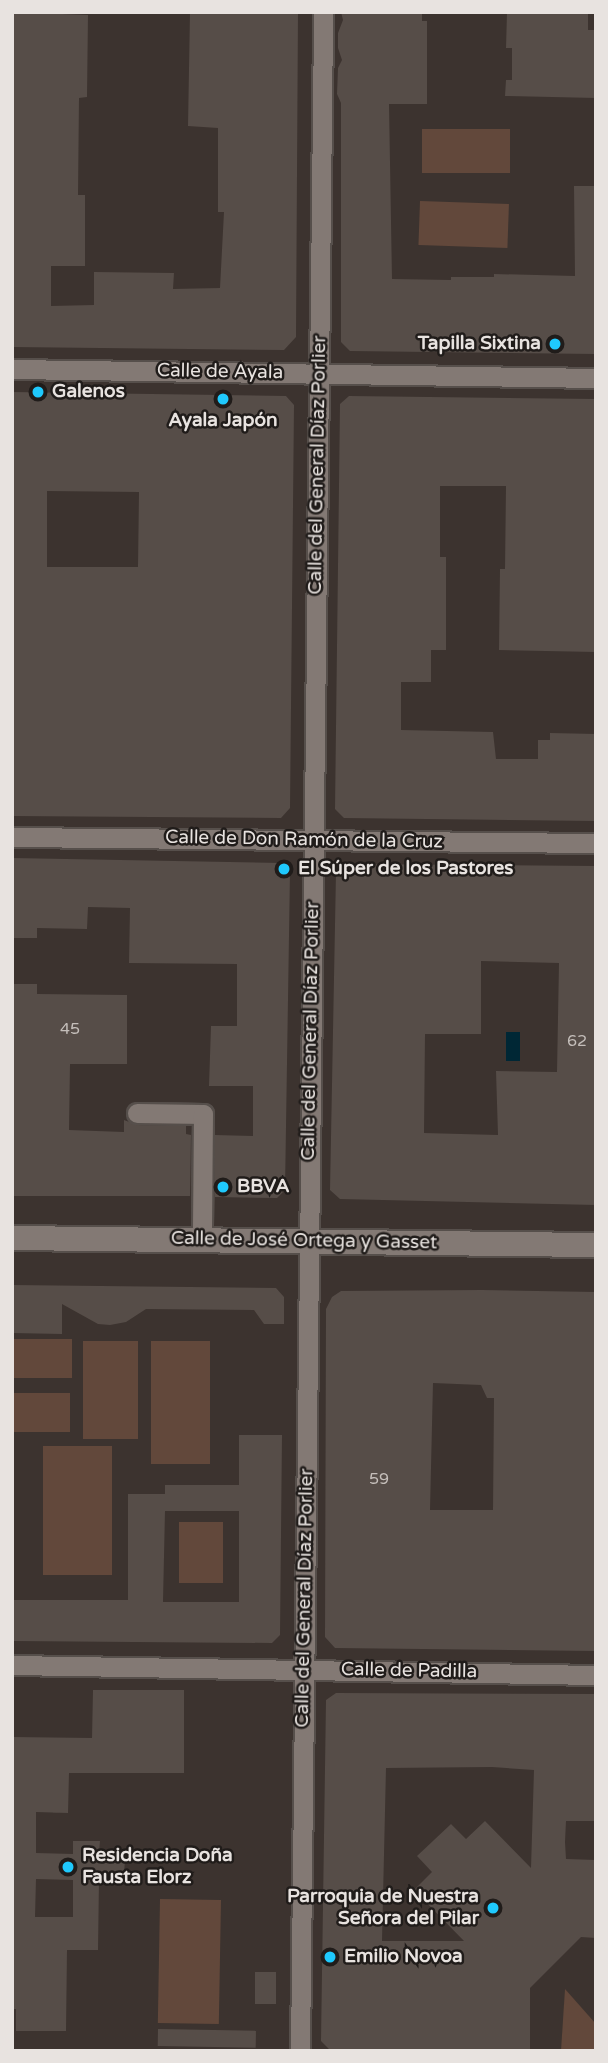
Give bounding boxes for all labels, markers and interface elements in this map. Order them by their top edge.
place label: Tapilla Sixtina [418,333,541,355]
street label: Calle del General Díaz Porlier [304,335,332,595]
marker: Tapilla Sixtina [547,336,563,352]
street label: Calle de Ayala [157,359,283,385]
place label: Galenos [52,381,125,403]
marker: Galenos [30,384,46,400]
marker: Ayala Japón [215,391,231,407]
place label: Ayala Japón [168,410,278,432]
street label: Calle de Don Ramón de la Cruz [165,826,443,854]
place label: El Súper de los Pastores [298,858,513,880]
marker: El Súper de los Pastores [276,861,292,877]
street label: Calle del General Díaz Porlier [297,901,325,1161]
house number: 45 [60,1019,80,1039]
house number: 62 [567,1031,587,1051]
place label: BBVA [237,1176,290,1198]
marker: BBVA [215,1179,231,1195]
street label: Calle de José Ortega y Gasset [171,1227,437,1255]
street label: Calle del General Díaz Porlier [291,1468,319,1728]
house number: 59 [369,1469,389,1489]
street label: Calle de Padilla [341,1658,477,1684]
place label: Residencia Doña Fausta Elorz [82,1845,233,1889]
marker: Residencia Doña Fausta Elorz [60,1859,76,1875]
place label: Parroquia de Nuestra Señora del Pilar [287,1886,479,1930]
marker: Parroquia de Nuestra Señora del Pilar [485,1900,501,1916]
place label: Emilio Novoa [344,1946,463,1968]
marker: Emilio Novoa [322,1949,338,1965]

